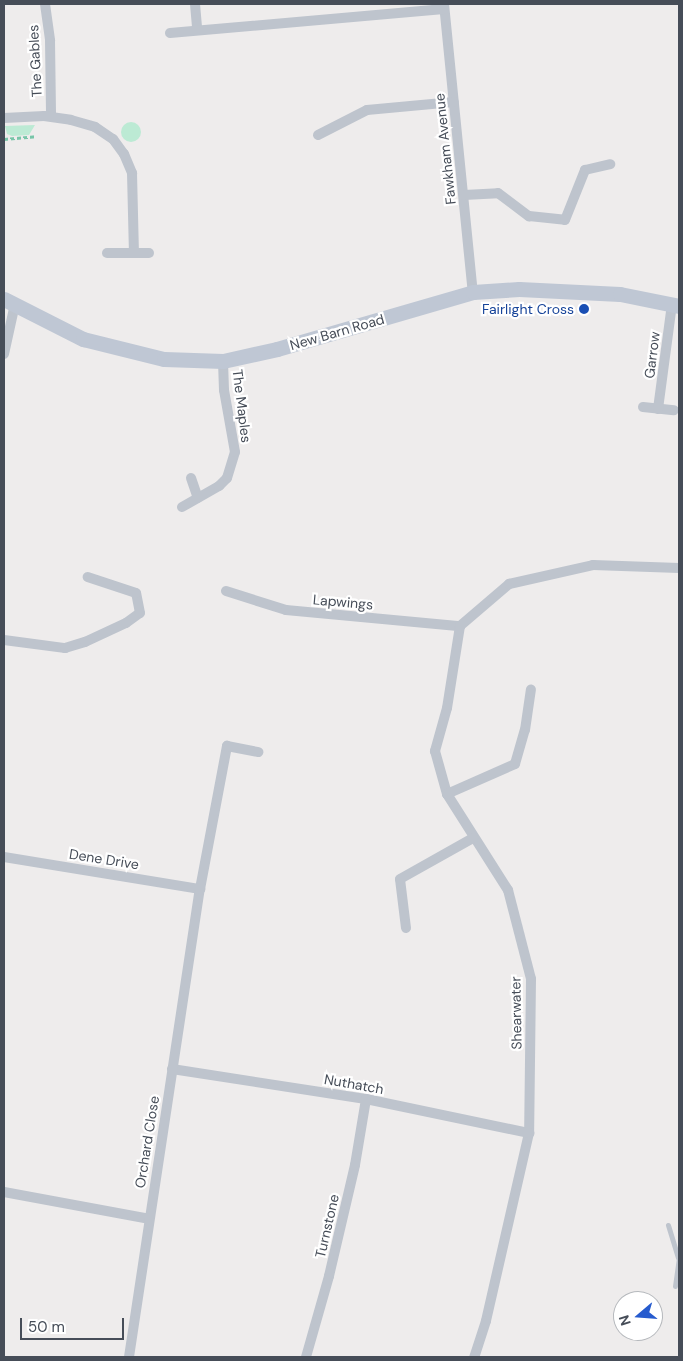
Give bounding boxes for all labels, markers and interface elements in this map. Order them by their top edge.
street label: The Gables [25,24,45,98]
street label: Fawkham Avenue [431,93,459,205]
place label: Fairlight Cross [482,301,574,317]
marker: Fairlight Cross [578,303,590,315]
street label: New Barn Road [288,311,386,353]
street label: Garrow [641,331,663,379]
street label: The Maples [229,368,255,444]
street label: Lapwings [312,591,374,613]
street label: Dene Drive [68,845,140,873]
street label: Shearwater [507,976,525,1050]
street label: Nuthatch [323,1071,385,1097]
street label: Orchard Close [131,1095,163,1189]
street label: Turnstone [312,1193,342,1259]
north arrow [613,1291,663,1341]
scale bar [22,1308,126,1340]
text: N [615,1313,635,1328]
text: 50 m [28,1317,65,1337]

